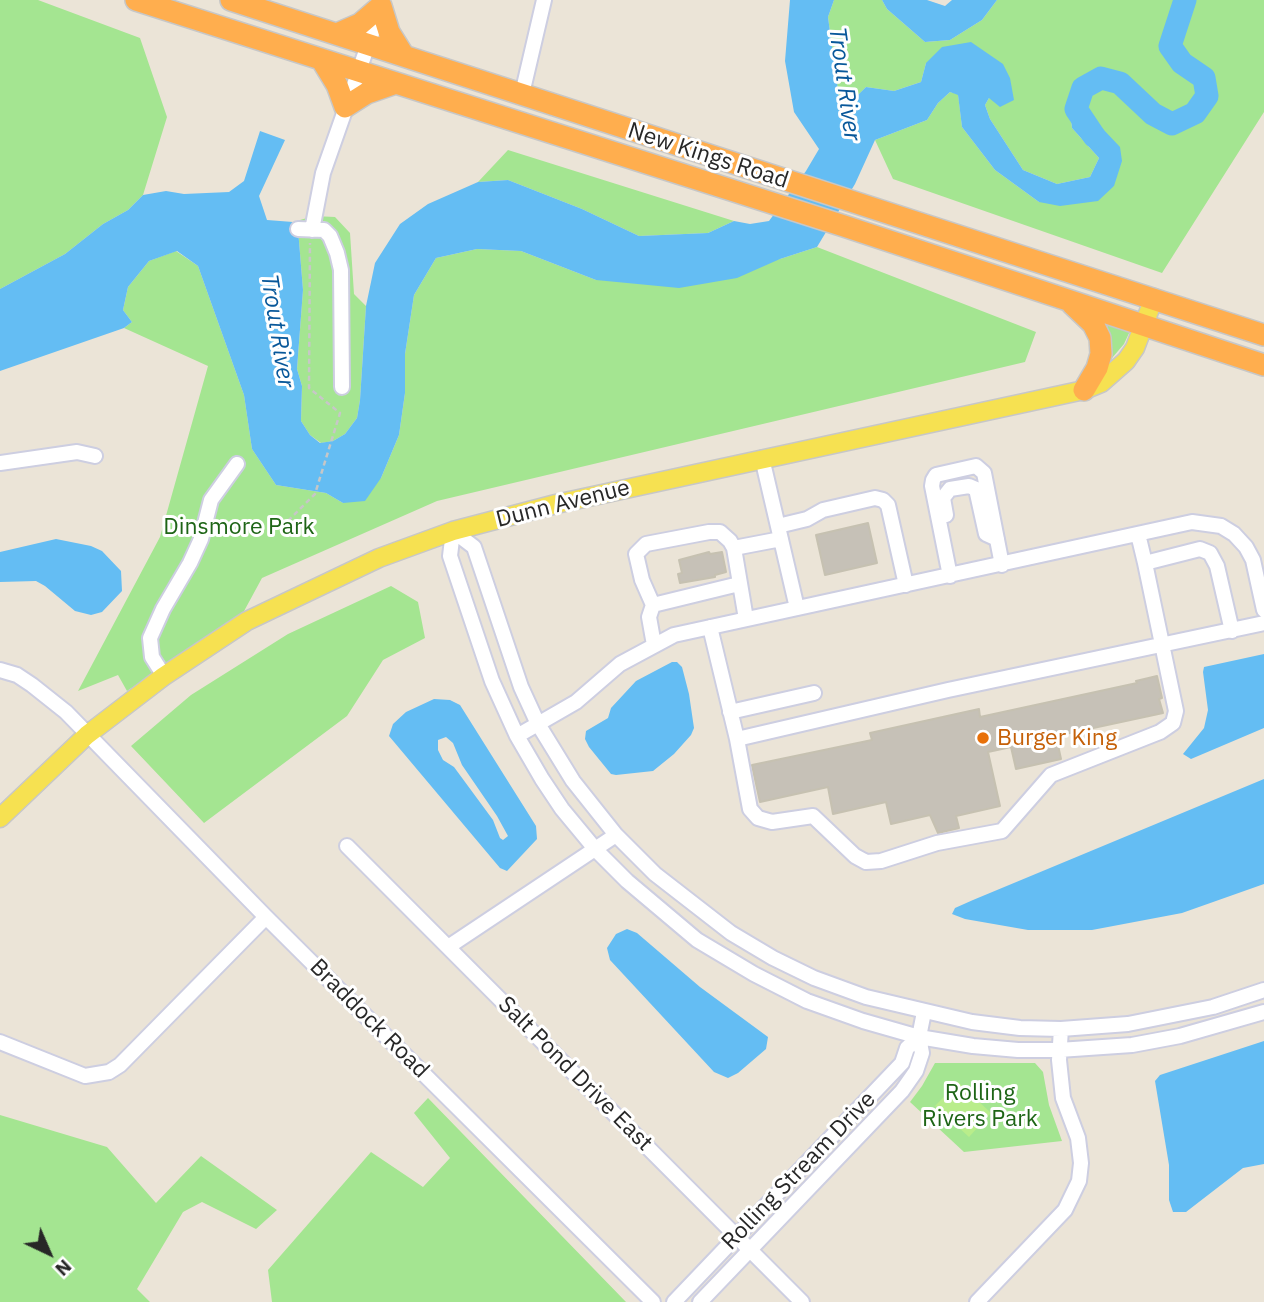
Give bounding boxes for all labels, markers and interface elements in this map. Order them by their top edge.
water label: Trout River [822,25,866,143]
street label: New Kings Road [624,117,792,195]
water label: Trout River [254,272,300,390]
street label: Dunn Avenue [493,474,633,534]
park label: Dinsmore Park [163,513,315,541]
place label: Burger King [997,724,1117,752]
marker: Burger King [975,730,991,746]
street label: Braddock Road [304,954,434,1084]
street label: Salt Pond Drive East [492,991,658,1157]
park label: Rolling Rivers Park [922,1079,1038,1133]
street label: Rolling Stream Drive [716,1086,882,1256]
north arrow [14,1218,84,1288]
text: N [50,1255,77,1282]

